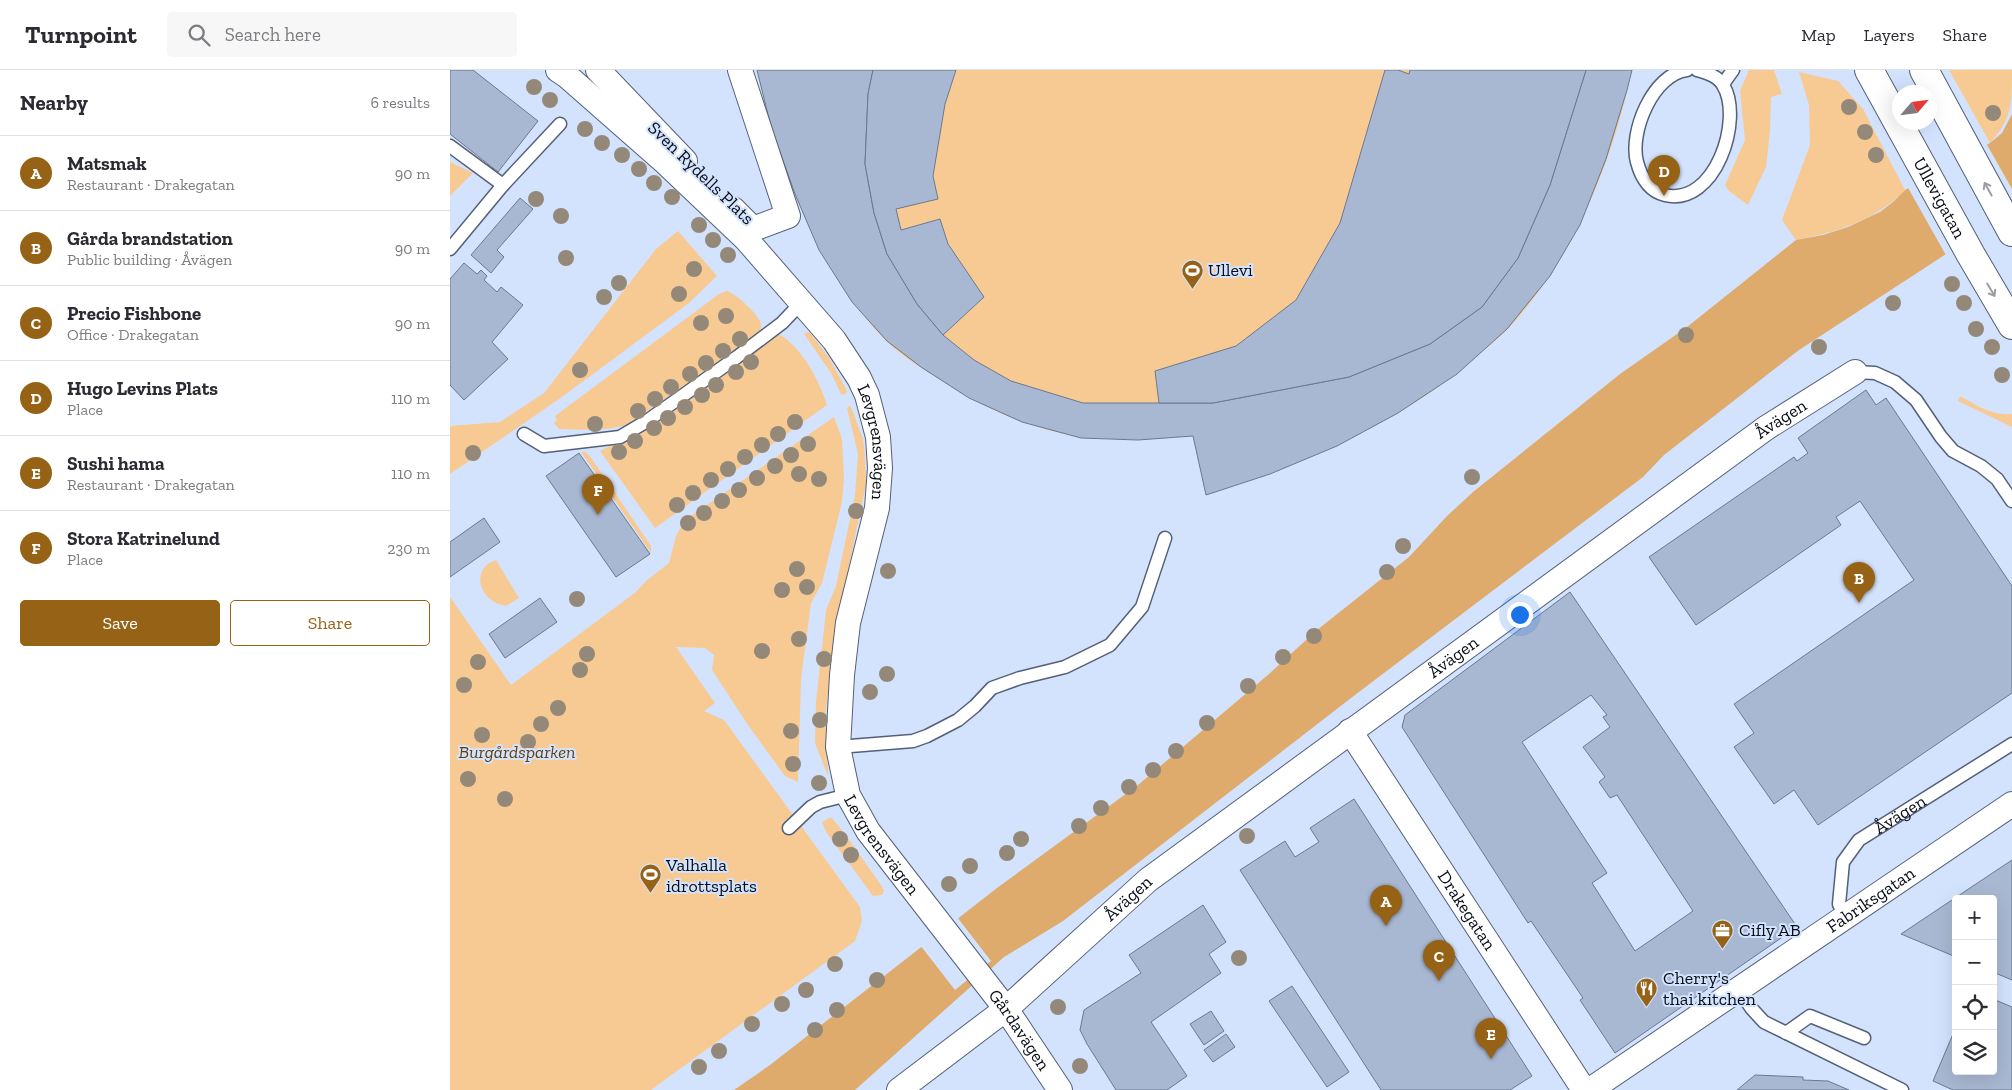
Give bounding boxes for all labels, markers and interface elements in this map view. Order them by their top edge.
search box [167,12,517,57]
text: Turnpoint [25,20,137,49]
icon: search [185,21,213,49]
text: Search here [225,23,321,46]
text: Map [1801,24,1836,46]
text: Layers [1864,24,1915,46]
text: Share [1943,24,1987,46]
north arrow [1892,85,1937,130]
text: Nearby [20,90,88,115]
text: 6 results [370,93,430,112]
street label: Sven Rydells Plats [643,117,759,229]
text: Matsmak [67,152,147,175]
street label: Ullevigatan [1908,153,1971,243]
pin: D [1648,155,1680,196]
text: A [31,164,42,183]
text: 90 m [395,164,430,183]
text: Restaurant · Drakegatan [67,175,235,194]
one-way arrow [1983,182,1993,197]
text: Gårda brandstation [67,227,233,250]
text: B [31,239,41,258]
text: 90 m [395,239,430,258]
text: Public building · Åvägen [67,250,232,269]
sports icon: Ullevi [1180,258,1204,289]
place label: Ullevi [1208,259,1253,281]
one-way arrow [1987,283,1997,297]
text: Precio Fishbone [67,302,201,325]
text: C [31,314,41,333]
text: 90 m [395,314,430,333]
text: Office · Drakegatan [67,325,199,344]
text: Hugo Levins Plats [67,377,218,400]
street label: Levgrensvägen [852,380,891,501]
text: D [30,389,42,408]
text: 110 m [391,389,430,408]
street label: Åvägen [1750,394,1811,444]
text: Place [67,400,103,419]
text: Sushi hama [67,452,165,475]
text: E [31,464,41,483]
text: 110 m [391,464,430,483]
pin: F [582,474,614,515]
text: Restaurant · Drakegatan [67,475,235,494]
text: Stora Katrinelund [67,527,220,550]
text: F [31,539,41,558]
text: 230 m [387,539,430,558]
text: Place [67,550,103,569]
pin: B [1843,562,1875,603]
button: Save [20,600,220,646]
button: Share [230,600,430,646]
your location [1507,602,1533,628]
street label: Åvägen [1423,631,1483,683]
park label: Burgårdsparken [459,741,575,763]
street label: Åvägen [1870,789,1931,839]
street label: Levgrensvägen [839,791,925,900]
place label: Valhalla idrottsplats [665,854,757,897]
street label: Fabriksgatan [1822,862,1920,938]
sports icon: Valhalla idrottsplats [638,863,662,894]
street label: Drakegatan [1433,866,1501,955]
street label: Åvägen [1099,870,1157,926]
pin: A [1370,885,1402,926]
map controls [1952,895,1997,1075]
button: + [1952,895,1997,940]
office icon: Cifly AB [1711,918,1735,949]
place label: Cifly AB [1739,919,1801,941]
pin: C [1423,940,1455,981]
button: − [1952,940,1997,985]
place label: Cherry's thai kitchen [1663,967,1757,1010]
restaurant icon: Cherry's thai kitchen [1635,976,1659,1007]
street label: Gårdavägen [984,985,1055,1075]
button: locate [1952,985,1997,1030]
pin: E [1475,1018,1507,1059]
button: layers [1952,1030,1997,1075]

